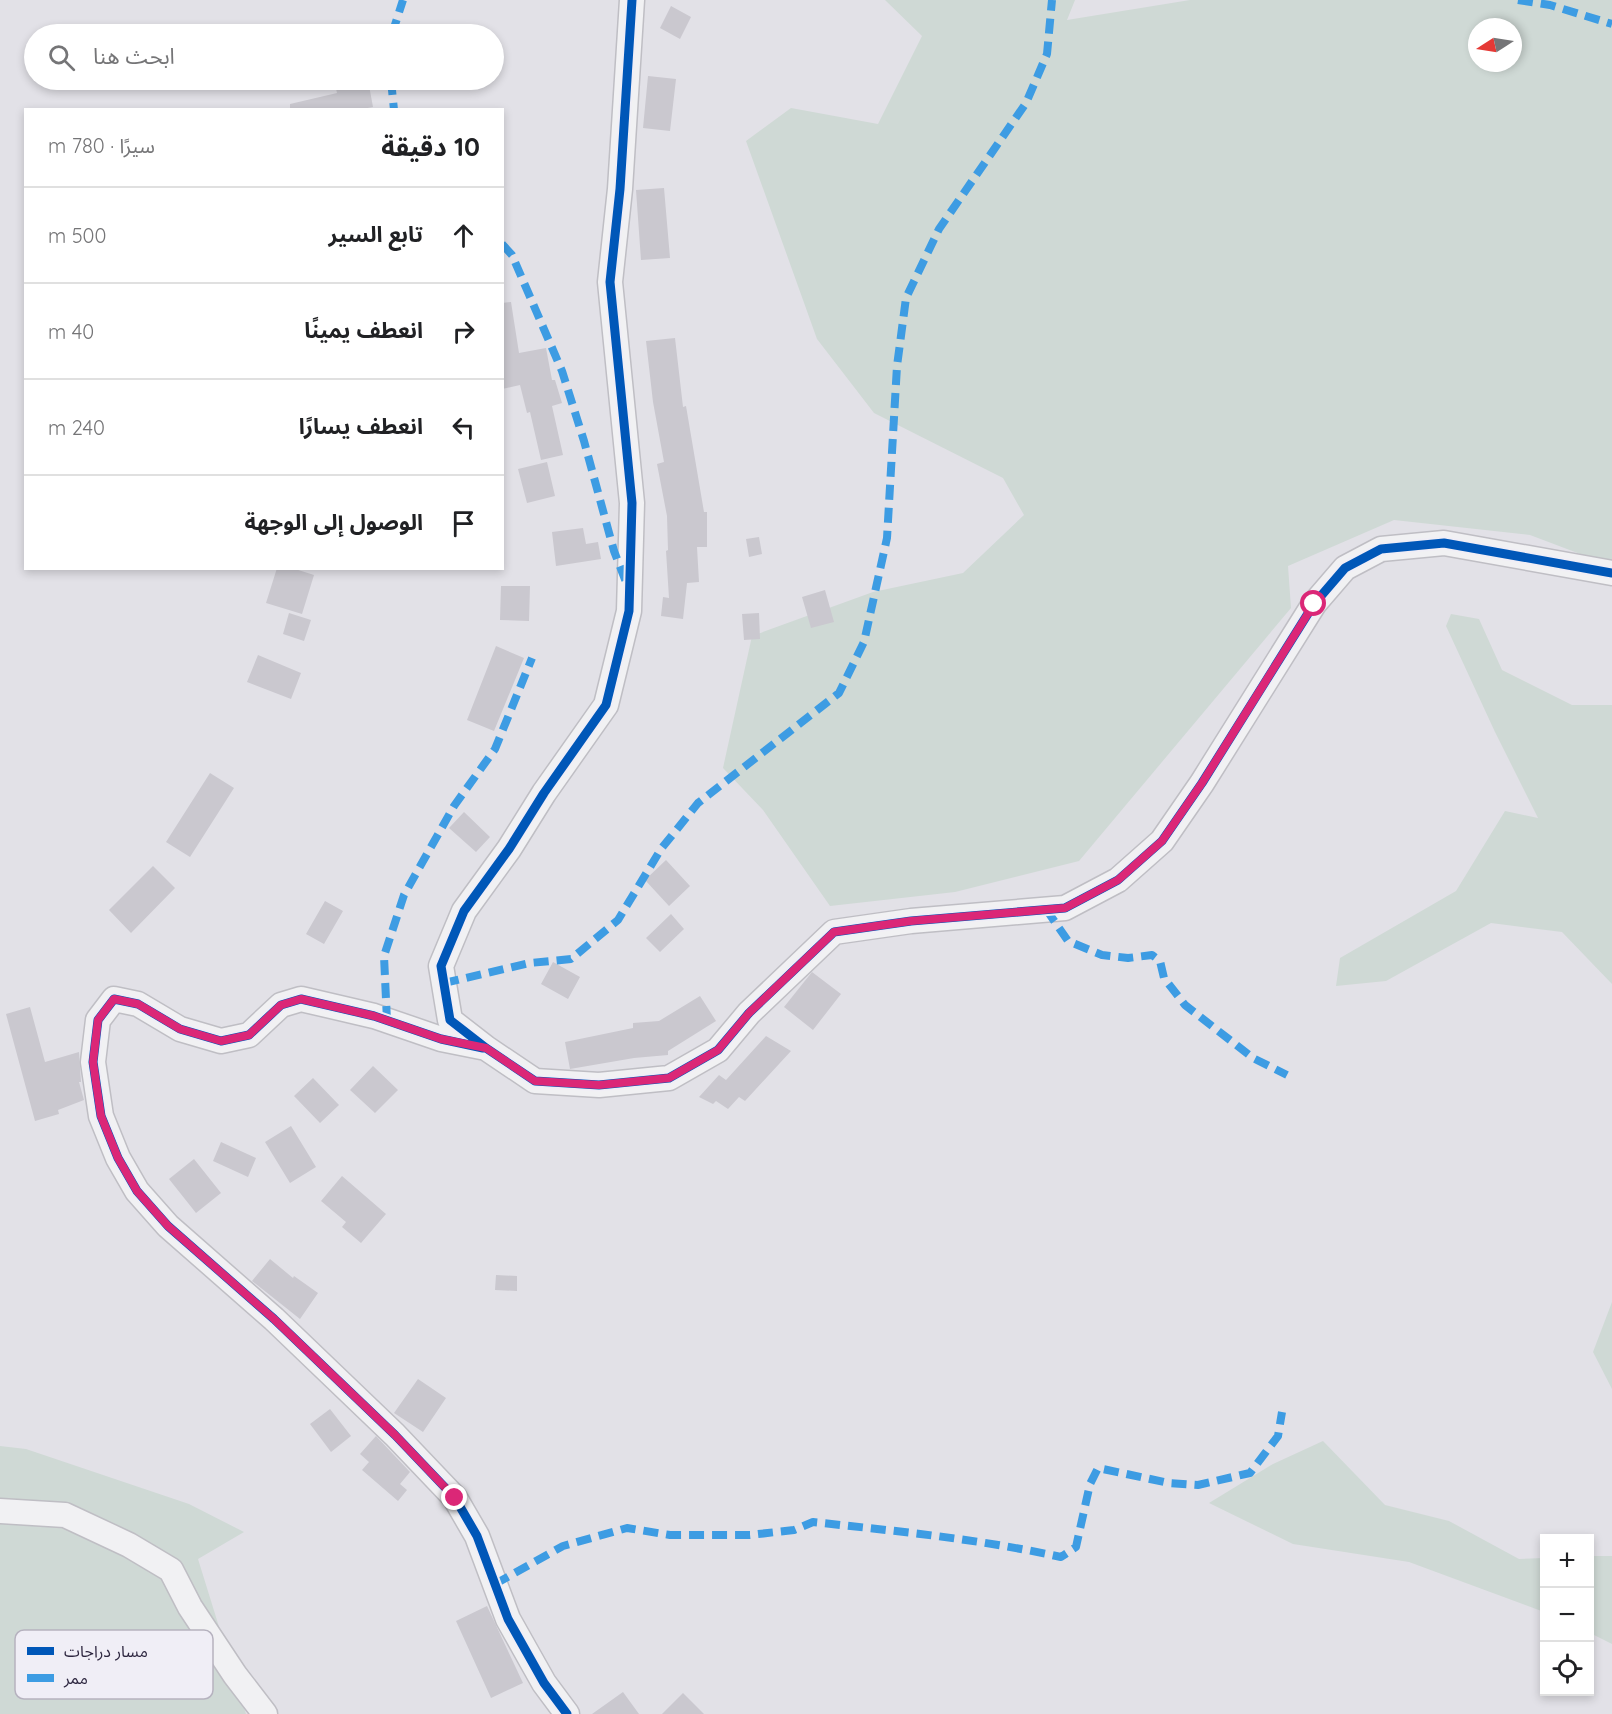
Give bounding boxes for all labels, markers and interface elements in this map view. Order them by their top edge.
north arrow [1468,18,1522,72]
search box [24,24,504,90]
icon: search [45,41,78,74]
text: ابحث هنا [93,42,175,70]
text: 10 دقيقة [381,130,480,163]
text: سيرًا · 780 m [48,133,155,158]
icon: ahead [447,219,480,252]
text: تابع السير [329,220,423,248]
text: 500 m [48,223,106,248]
icon: right [447,315,480,348]
text: انعطف يمينًا [304,316,423,344]
text: 40 m [48,319,94,344]
icon: left [447,411,480,444]
text: انعطف يسارًا [299,412,423,440]
text: 240 m [48,415,105,440]
icon: arrive [447,507,480,540]
text: الوصول إلى الوجهة [245,508,423,536]
route start [1300,590,1326,616]
route end [441,1484,467,1510]
map controls [1540,1534,1594,1696]
button: + [1540,1534,1594,1588]
button: − [1540,1588,1594,1642]
legend [15,1630,213,1699]
text: مسار دراجات [64,1641,148,1661]
button: locate [1540,1642,1594,1696]
text: ممر [63,1668,88,1688]

